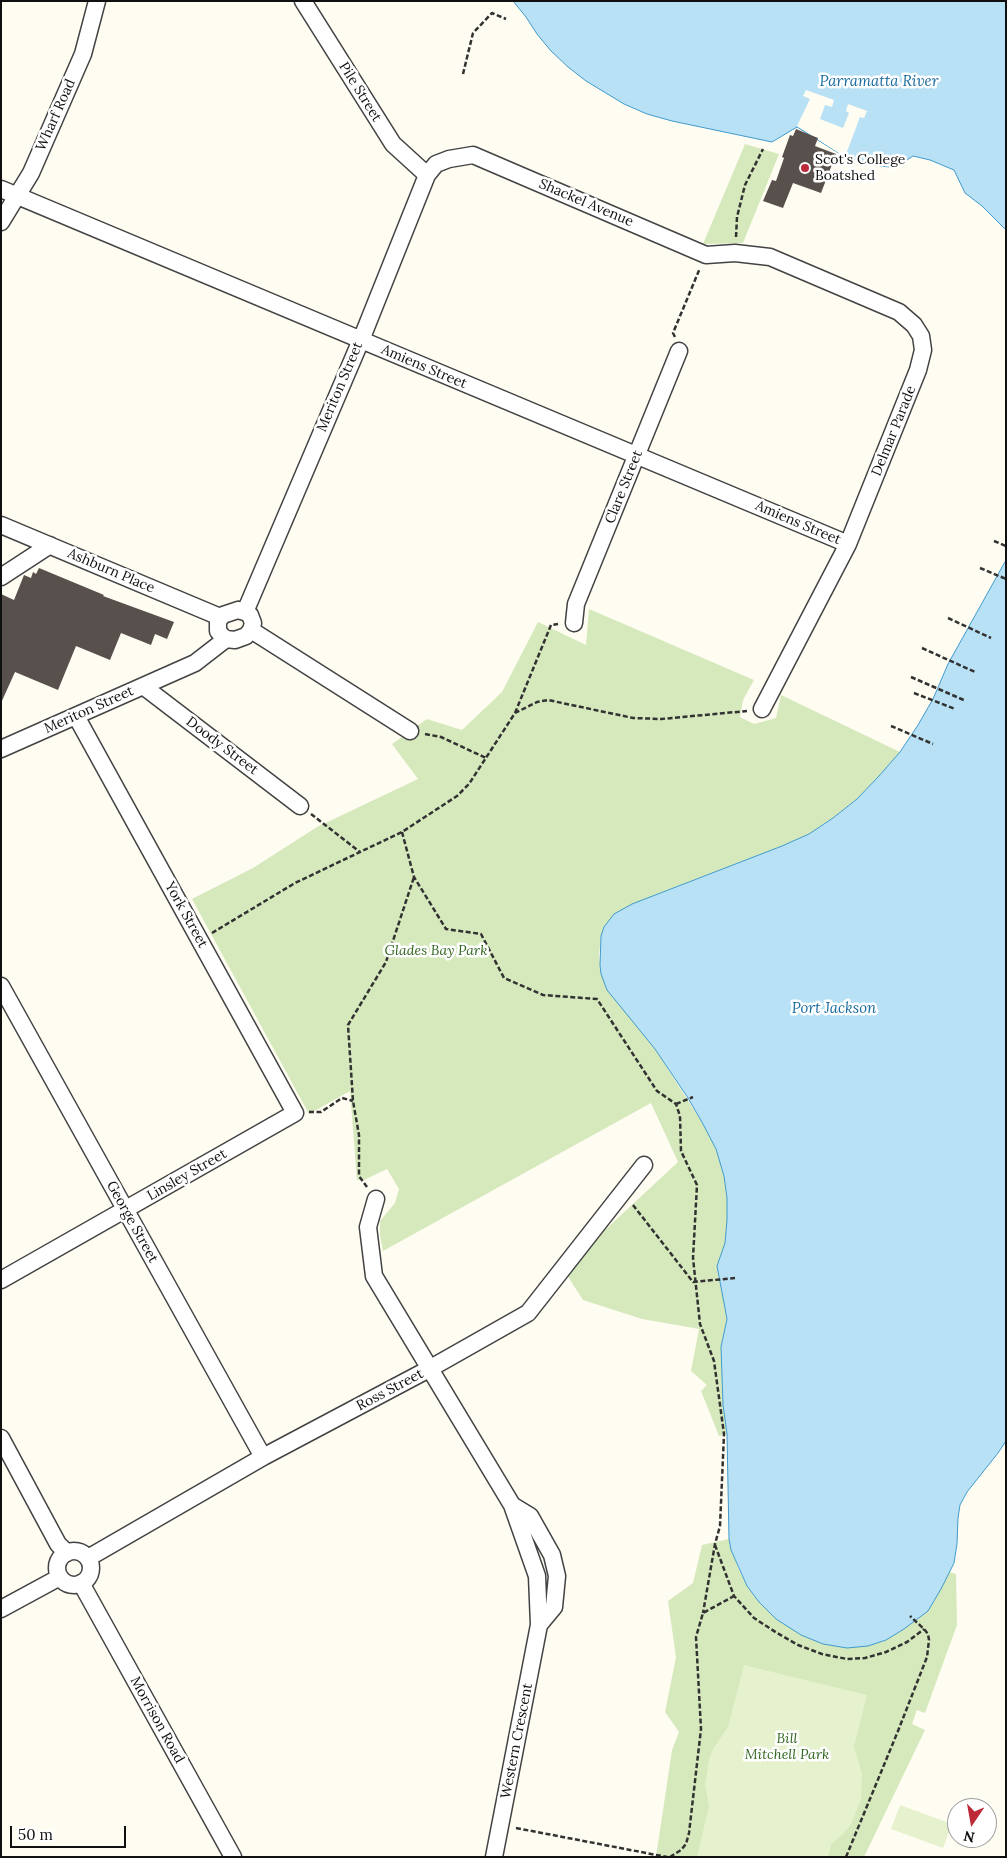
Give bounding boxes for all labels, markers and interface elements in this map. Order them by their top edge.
street label: Pile Street [335,59,385,125]
water label: Parramatta River [819,73,939,91]
street label: Wharf Road [33,77,79,153]
place label: Scot's College Boatshed [815,152,905,184]
marker: Scot's College Boatshed [799,162,811,174]
street label: Shackel Avenue [536,176,636,230]
street label: Meriton Street [314,340,366,434]
street label: Amiens Street [379,341,469,393]
street label: Delmar Parade [868,383,920,479]
street label: Clare Street [602,448,646,526]
street label: Amiens Street [753,497,843,549]
street label: Ashburn Place [65,545,157,597]
street label: Meriton Street [42,683,136,737]
street label: Doody Street [183,713,261,779]
street label: York Street [161,879,211,951]
park label: Glades Bay Park [385,943,487,959]
water label: Port Jackson [792,1000,876,1018]
street label: Linsley Street [144,1145,230,1205]
street label: George Street [103,1178,161,1266]
street label: Ross Street [354,1365,426,1415]
street label: Morrison Road [126,1674,188,1766]
street label: Western Crescent [498,1682,536,1800]
park label: Bill Mitchell Park [745,1731,829,1764]
north arrow [947,1798,997,1848]
scale bar [12,1816,129,1848]
text: 50 m [18,1825,53,1844]
text: N [962,1827,976,1847]

